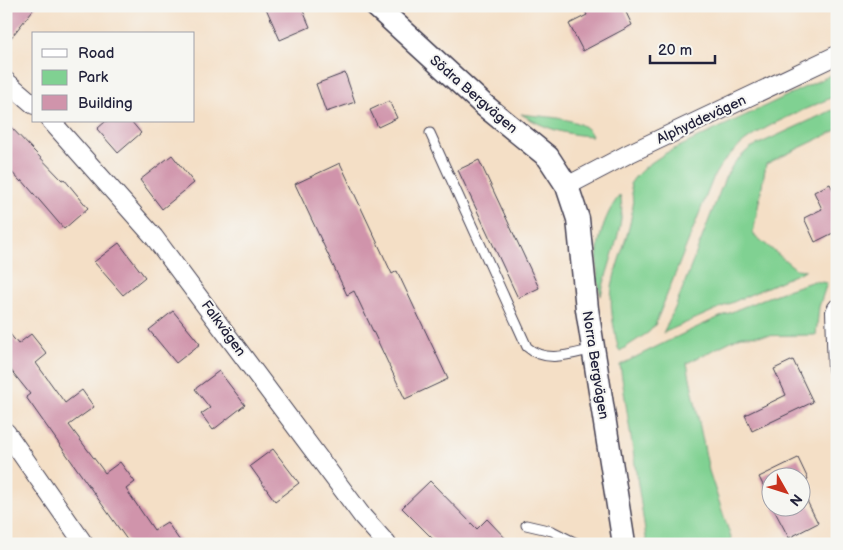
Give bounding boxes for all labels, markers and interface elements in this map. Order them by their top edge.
legend [32,32,195,122]
scale bar [650,32,716,64]
text: 20 m [658,41,692,60]
text: Road [78,44,114,63]
street label: Södra Bergvägen [426,52,521,137]
text: Park [78,68,109,87]
street label: Alphyddevägen [654,91,749,148]
text: Building [78,94,133,113]
street label: Falkvägen [198,297,250,360]
street label: Norra Bergvägen [579,310,612,421]
north arrow [760,468,810,518]
text: N [786,490,806,509]

